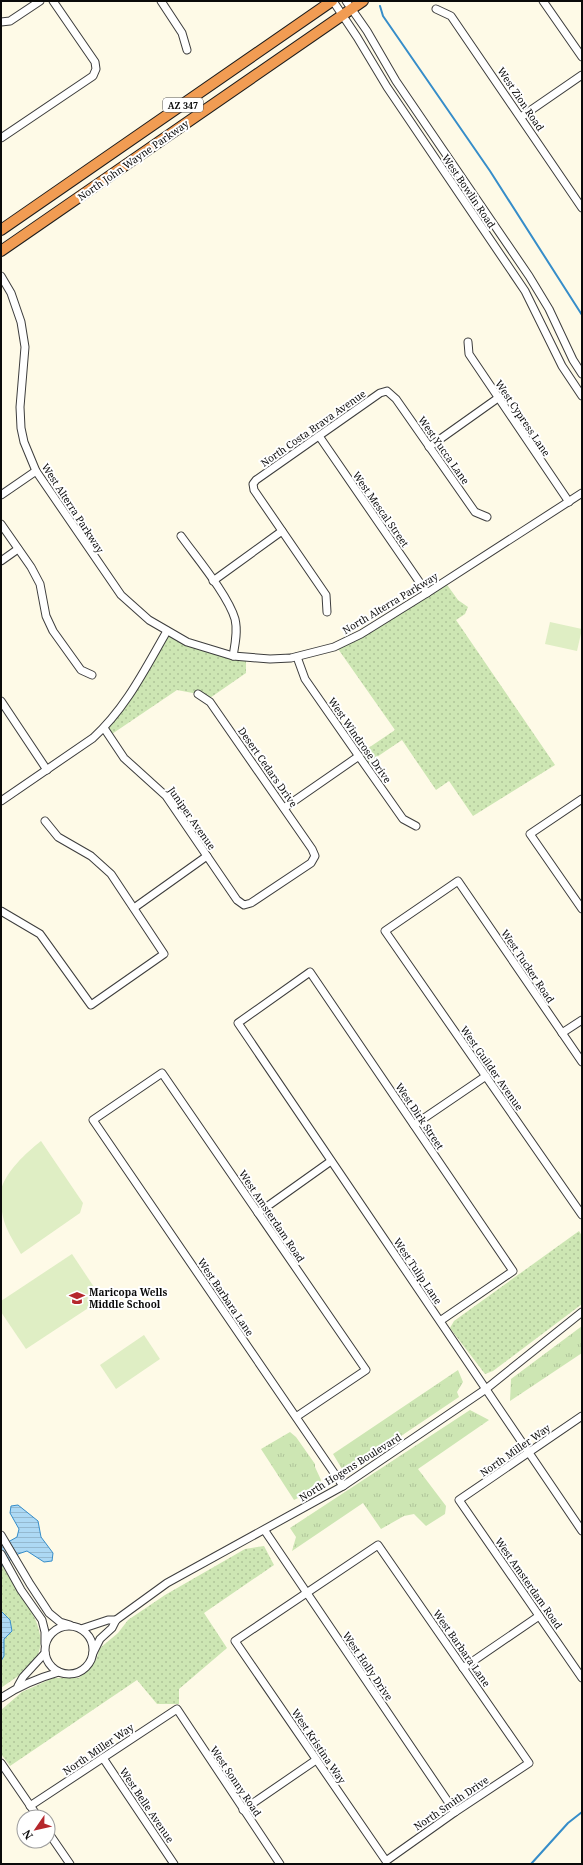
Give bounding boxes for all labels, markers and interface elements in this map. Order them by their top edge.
street label: West Zion Road [495,64,547,134]
road number: AZ 347 [163,98,203,112]
street label: North John Wayne Parkway [75,116,192,204]
street label: West Bowlin Road [439,151,499,231]
street label: West Cypress Lane [492,377,554,459]
street label: North Costa Brava Avenue [258,386,368,470]
street label: West Yucca Lane [415,413,473,487]
street label: West Alterra Parkway [39,460,107,556]
street label: West Mescal Street [350,468,413,550]
street label: North Alterra Parkway [340,569,441,637]
street label: West Windrose Drive [325,694,395,786]
street label: Desert Cedars Drive [235,724,301,810]
street label: Juniper Avenue [164,783,219,852]
street label: West Tucker Road [498,927,558,1005]
street label: West Guilder Avenue [458,1023,526,1113]
street label: West Dirk Street [393,1080,448,1152]
street label: West Amsterdam Road [236,1167,308,1265]
street label: West Tulip Lane [391,1235,445,1307]
street label: West Barbara Lane [195,1255,257,1339]
place label: Maricopa Wells Middle School [89,1285,168,1311]
school or university icon: Maricopa Wells Middle School [68,1289,86,1307]
street label: North Miller Way [477,1420,553,1480]
street label: North Hogens Boulevard [296,1430,404,1504]
street label: West Amsterdam Road [492,1535,566,1631]
street label: West Barbara Lane [430,1607,494,1689]
street label: West Holly Drive [340,1629,396,1703]
street label: West Kristina Way [289,1706,349,1786]
street label: North Miller Way [60,1720,137,1778]
street label: West Sonny Road [207,1743,265,1819]
street label: West Belle Avenue [117,1765,177,1845]
street label: North Smith Drive [411,1773,491,1833]
north arrow [16,1809,56,1849]
text: N [18,1827,36,1843]

